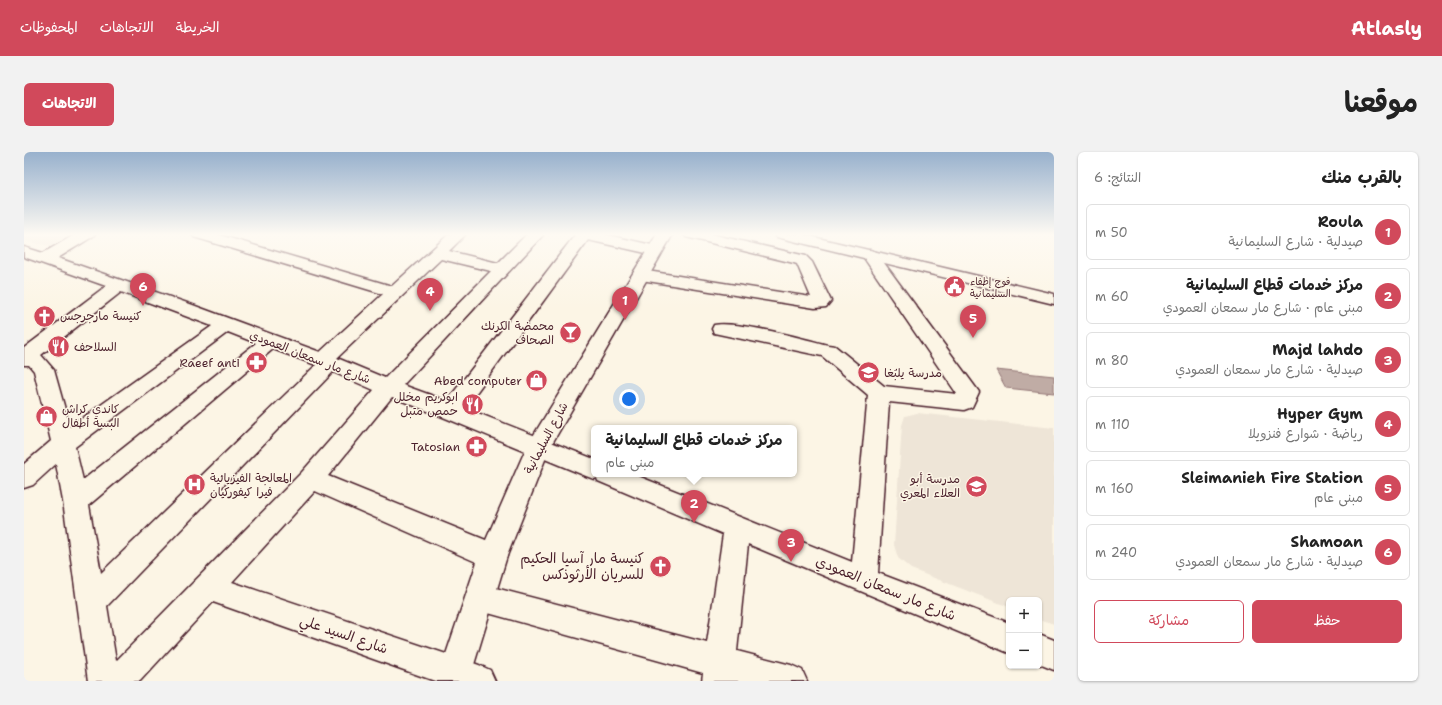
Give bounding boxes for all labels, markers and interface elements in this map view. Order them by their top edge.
text: Atlasly [1351,16,1422,41]
text: المحفوظات [20,18,78,36]
text: الاتجاهات [100,18,154,36]
text: الخريطة [176,18,219,36]
button: الاتجاهات [24,83,114,126]
text: موقعنا [1344,83,1418,121]
text: بالقرب منك [1322,166,1402,188]
text: النتائج: 6 [1094,169,1141,186]
text: Roula [1318,212,1363,232]
text: 50 m [1095,224,1128,241]
text: 1 [1385,224,1391,241]
text: صيدلية · شارع السليمانية [1228,233,1363,250]
pin: 6 [130,273,156,306]
public building icon: فوج إطفاء السليمانية [941,274,967,300]
place label: فوج إطفاء السليمانية [970,275,1011,300]
text: مركز خدمات قطاع السليمانية [1186,275,1363,295]
pin: 4 [417,278,443,311]
pin: 1 [612,287,638,320]
text: 60 m [1095,288,1129,305]
text: 2 [1383,288,1393,305]
text: مبنى عام · شارع مار سمعان العمودي [1163,299,1363,316]
church icon: كنيسة مارجرجس [32,303,58,329]
pin: 5 [960,305,986,338]
place label: كنيسة مارجرجس [60,308,141,324]
place label: محمضة الكرنك الصحاف [481,318,554,348]
bar icon: محمضة الكرنك الصحاف [557,320,583,346]
street label: شارع مار سمعان العمودي [247,327,373,388]
restaurant icon: السلاحف [45,334,71,360]
place label: السلاحف [74,339,117,355]
text: Majd lahdo [1272,340,1363,360]
pharmacy icon: Raeef anti [243,350,269,376]
text: 80 m [1095,352,1129,369]
text: 3 [1383,352,1393,369]
place label: Raeef anti [180,355,240,371]
school or university icon: مدرسة يلبُغا [855,360,881,386]
text: صيدلية · شارع مار سمعان العمودي [1175,361,1363,378]
place label: مدرسة يلبُغا [884,365,942,381]
shop icon: Abed computer [524,368,550,394]
place label: Abed computer [434,373,522,389]
place label: ابوكريم مخلل حمص متبل [393,389,458,419]
your location [619,389,639,409]
restaurant icon: ابوكريم مخلل حمص متبل [460,391,486,417]
street label: شارع السليمانية [520,399,572,477]
place label: كاندي كراش البسة أطفال [62,401,120,431]
shop icon: كاندي كراش البسة أطفال [34,403,60,429]
text: Hyper Gym [1277,404,1363,424]
text: 110 m [1095,416,1130,433]
text: 4 [1383,416,1393,433]
popup [591,425,797,477]
text: رياضة · شوارع فنزويلا [1248,425,1363,442]
text: مركز خدمات قطاع السليمانية [605,430,783,450]
pharmacy icon: Tatosian [463,434,489,460]
place label: Tatosian [411,439,460,455]
text: مبنى عام [605,454,654,471]
text: Sleimanieh Fire Station [1181,468,1363,488]
place label: المعالجة الفيزيائية فيرا كيفوركيان [210,470,292,500]
place label: مدرسة أبو العلاء المعري [900,471,960,502]
hospital icon: المعالجة الفيزيائية فيرا كيفوركيان [181,472,207,498]
school or university icon: مدرسة أبو العلاء المعري [963,473,989,499]
text: 160 m [1095,480,1134,497]
text: 5 [1384,480,1392,497]
text: مبنى عام [1314,489,1363,506]
pin: 2 [681,490,707,523]
pin: 3 [778,529,804,562]
text: Shamoan [1291,532,1363,552]
text: 240 m [1095,544,1137,561]
text: 6 [1383,544,1393,561]
place label: كنيسة مار آسيا الحكيم للسريان الأرثوذكس [520,549,644,583]
street label: شارع مار سمعان العمودي [813,552,959,626]
church icon: كنيسة مار آسيا الحكيم للسريان الأرثوذكس [647,553,673,579]
text: صيدلية · شارع مار سمعان العمودي [1175,553,1363,570]
map controls [1006,597,1042,669]
button: + [1006,597,1042,633]
button: مشاركة [1094,600,1244,643]
button: حفظ [1252,600,1402,643]
street label: شارع السيد علي [296,611,390,661]
button: − [1006,633,1042,669]

